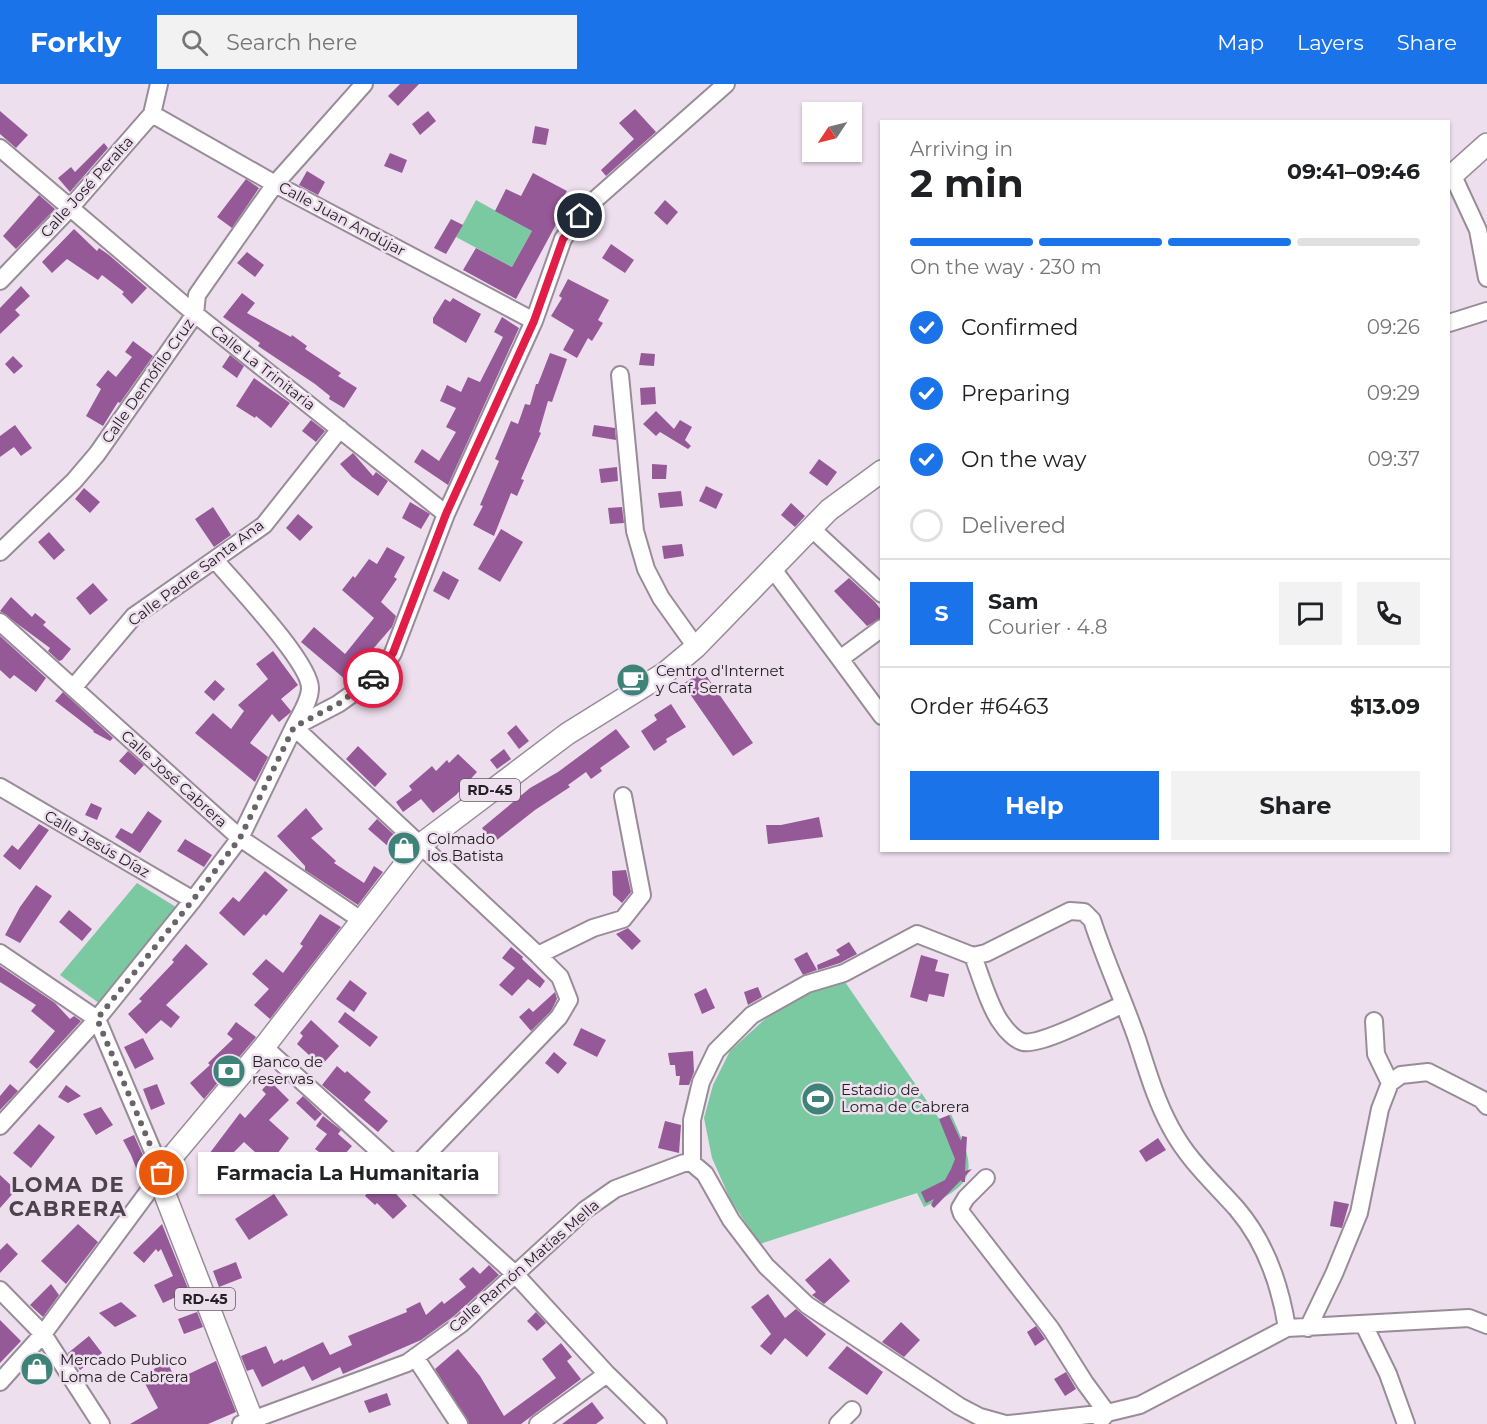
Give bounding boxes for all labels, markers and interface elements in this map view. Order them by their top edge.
search box [157,15,577,69]
text: Forkly [30,25,121,59]
icon: search [178,26,211,59]
text: Search here [226,29,357,56]
text: Map [1217,30,1264,55]
text: Layers [1297,30,1364,55]
text: Share [1397,30,1457,55]
north arrow [802,102,862,162]
map controls [802,102,862,162]
street label: Calle José Peralta [36,132,137,241]
text: Arriving in [910,137,1013,161]
text: 09:41–09:46 [1287,158,1420,185]
text: 2 min [910,159,1024,207]
street label: Calle Juan Andújar [275,177,409,260]
pin [554,190,605,241]
icon: home [563,199,596,232]
text: On the way · 230 m [910,255,1102,279]
icon: check [910,311,943,344]
street label: Calle Demófilo Cruz [97,314,198,447]
text: Confirmed [961,314,1078,341]
text: 09:26 [1367,315,1420,339]
street label: Calle La Trinitaria [207,321,320,414]
icon: check [910,377,943,410]
text: Preparing [961,380,1070,407]
text: 09:29 [1367,381,1420,405]
icon: check [910,443,943,476]
text: On the way [961,446,1086,473]
text: 09:37 [1368,447,1420,471]
text: Delivered [961,512,1066,539]
street label: Calle Padre Santa Ana [124,515,267,630]
button: chat [1279,582,1342,645]
button: phone [1357,582,1420,645]
text: Sam [988,588,1039,615]
text: S [934,600,949,627]
text: Courier · 4.8 [988,615,1107,639]
courier [343,648,403,708]
place label: Centro d'Internet y Caf. Serrata [655,661,785,697]
icon: car [357,662,390,695]
cafe icon: Centro d'Internet y Caf. Serrata [615,662,651,698]
text: Order #6463 [910,693,1049,720]
text: $13.09 [1350,693,1420,720]
street label: Calle José Cabrera [117,726,231,831]
button: Help [910,771,1159,840]
button: Share [1171,771,1420,840]
road number: RD-45 [460,779,520,801]
street label: Calle Jesús Díaz [41,806,154,882]
place label: Colmado los Batista [427,829,504,865]
shop icon: Colmado los Batista [386,830,422,866]
place label: Banco de reservas [252,1052,323,1088]
bank icon: Banco de reservas [211,1053,247,1089]
place label: Estadio de Loma de Cabrera [841,1080,970,1116]
sports icon: Estadio de Loma de Cabrera [800,1081,836,1117]
pin [136,1147,187,1198]
callout: Farmacia La Humanitaria [198,1152,498,1194]
icon: bag [145,1156,178,1189]
text: Farmacia La Humanitaria [216,1161,480,1185]
district label: LOMA DE CABRERA [9,1172,127,1221]
street label: Calle Ramón Matías Mella [445,1195,603,1336]
road number: RD-45 [175,1288,235,1310]
place label: Mercado Publico Loma de Cabrera [60,1350,189,1386]
shop icon: Mercado Publico Loma de Cabrera [19,1351,55,1387]

